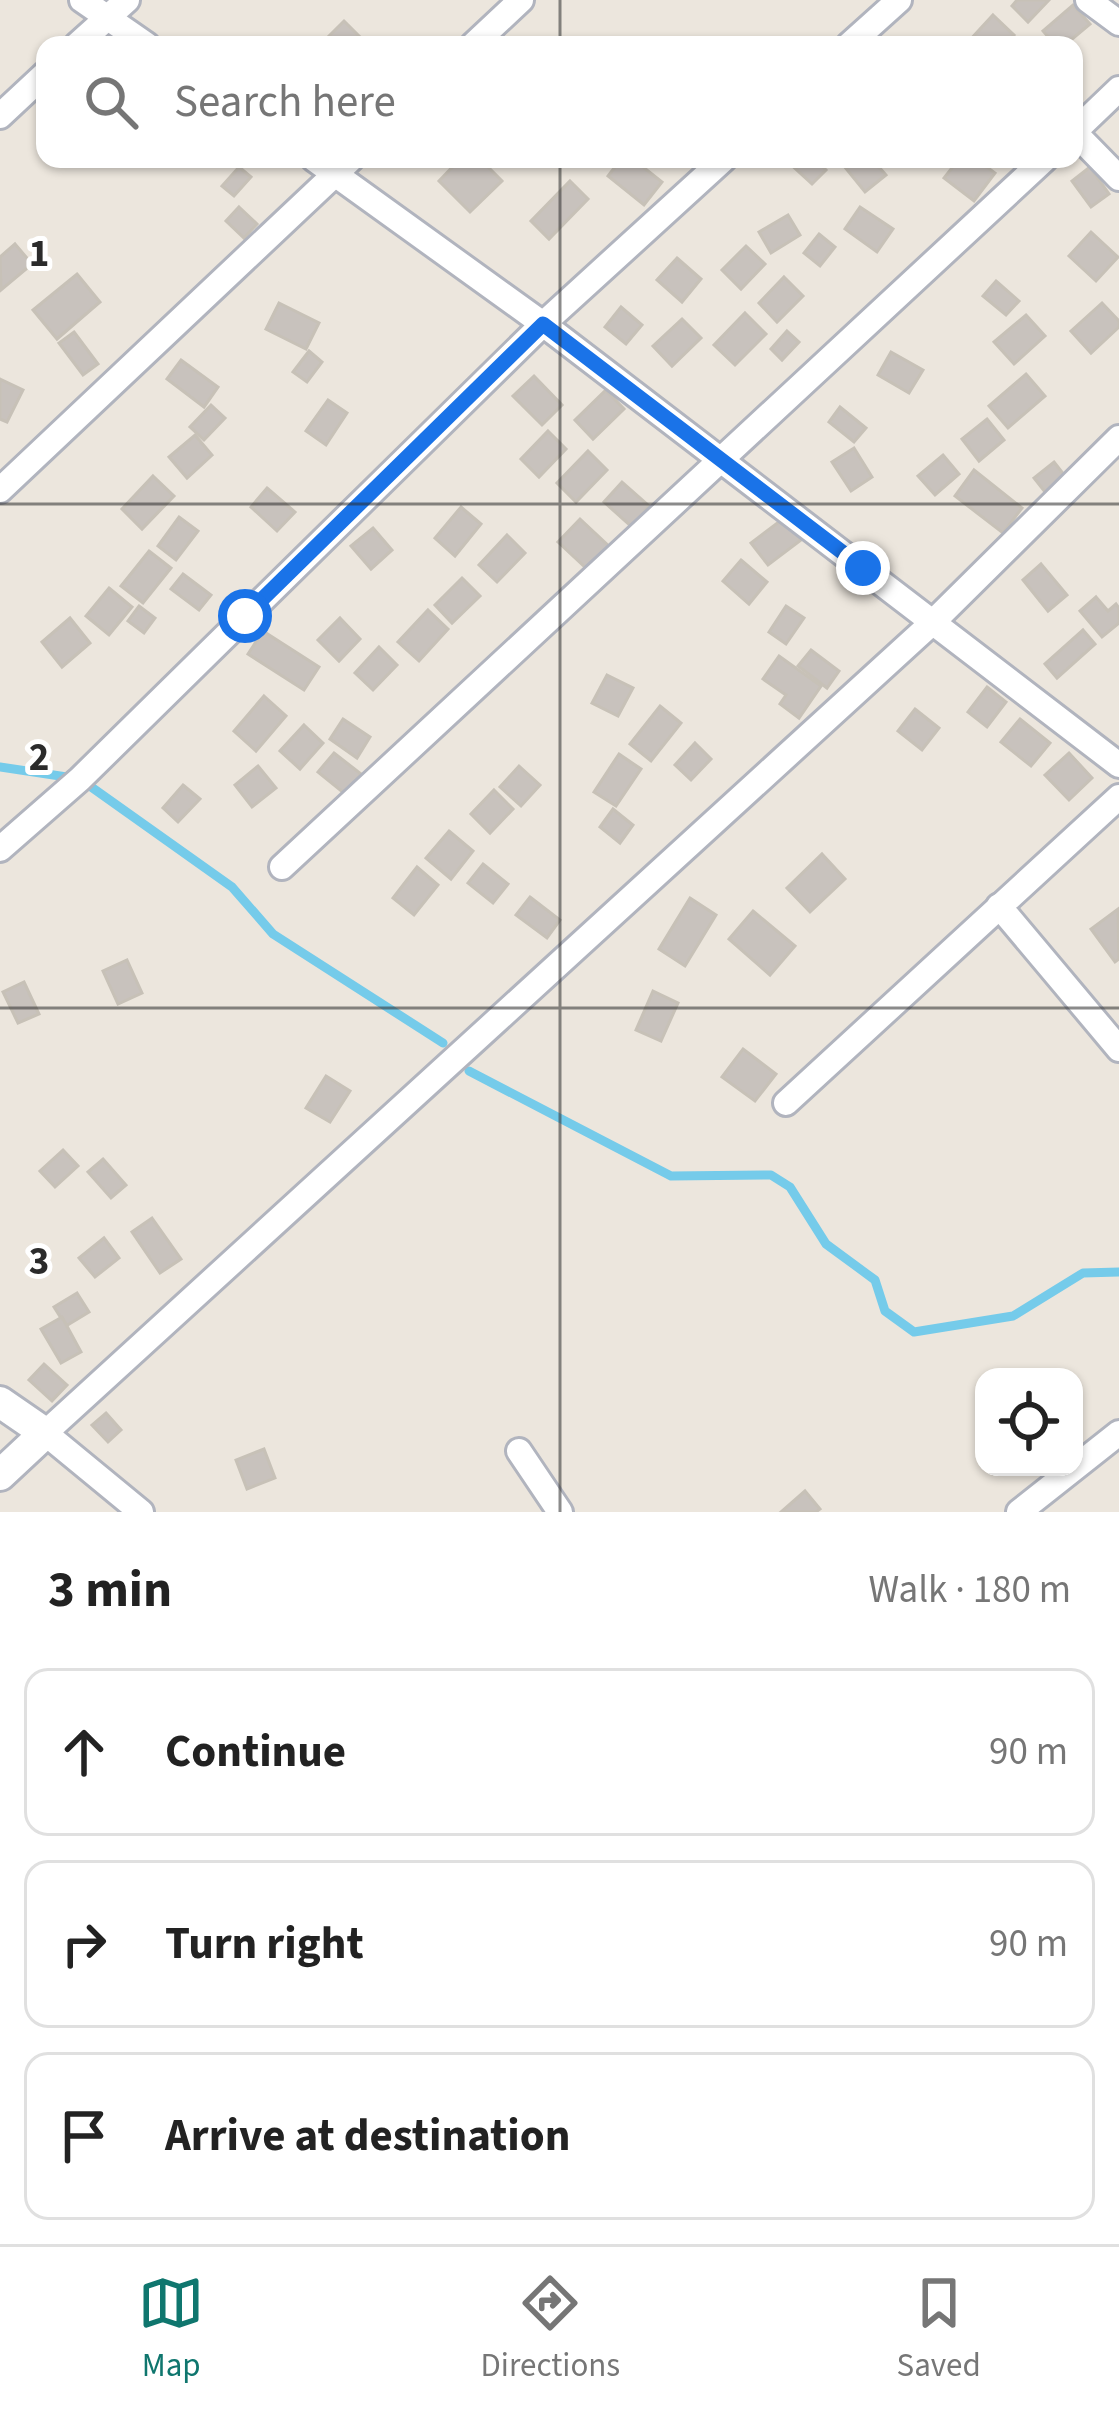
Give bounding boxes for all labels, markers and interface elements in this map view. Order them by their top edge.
search box [36,36,1083,168]
icon: search [78,69,144,135]
text: Search here [174,70,396,134]
text: 1 [29,226,49,282]
route end [836,541,890,595]
route start [218,589,272,643]
text: 2 [29,730,49,786]
text: 3 [29,1234,49,1290]
map controls [975,1368,1083,1476]
button: locate [975,1368,1083,1476]
text: 3 min [48,1554,172,1626]
text: Walk · 180 m [868,1562,1071,1618]
icon: ahead [51,1719,117,1785]
text: Continue [165,1720,346,1784]
text: 90 m [989,1724,1068,1780]
icon: right [51,1911,117,1977]
text: Turn right [165,1912,364,1976]
text: 90 m [989,1916,1068,1972]
icon: arrive [51,2103,117,2169]
text: Arrive at destination [165,2104,570,2168]
tab: Map [138,2270,204,2389]
tab: Directions [481,2270,620,2389]
tab: Saved [897,2270,981,2389]

